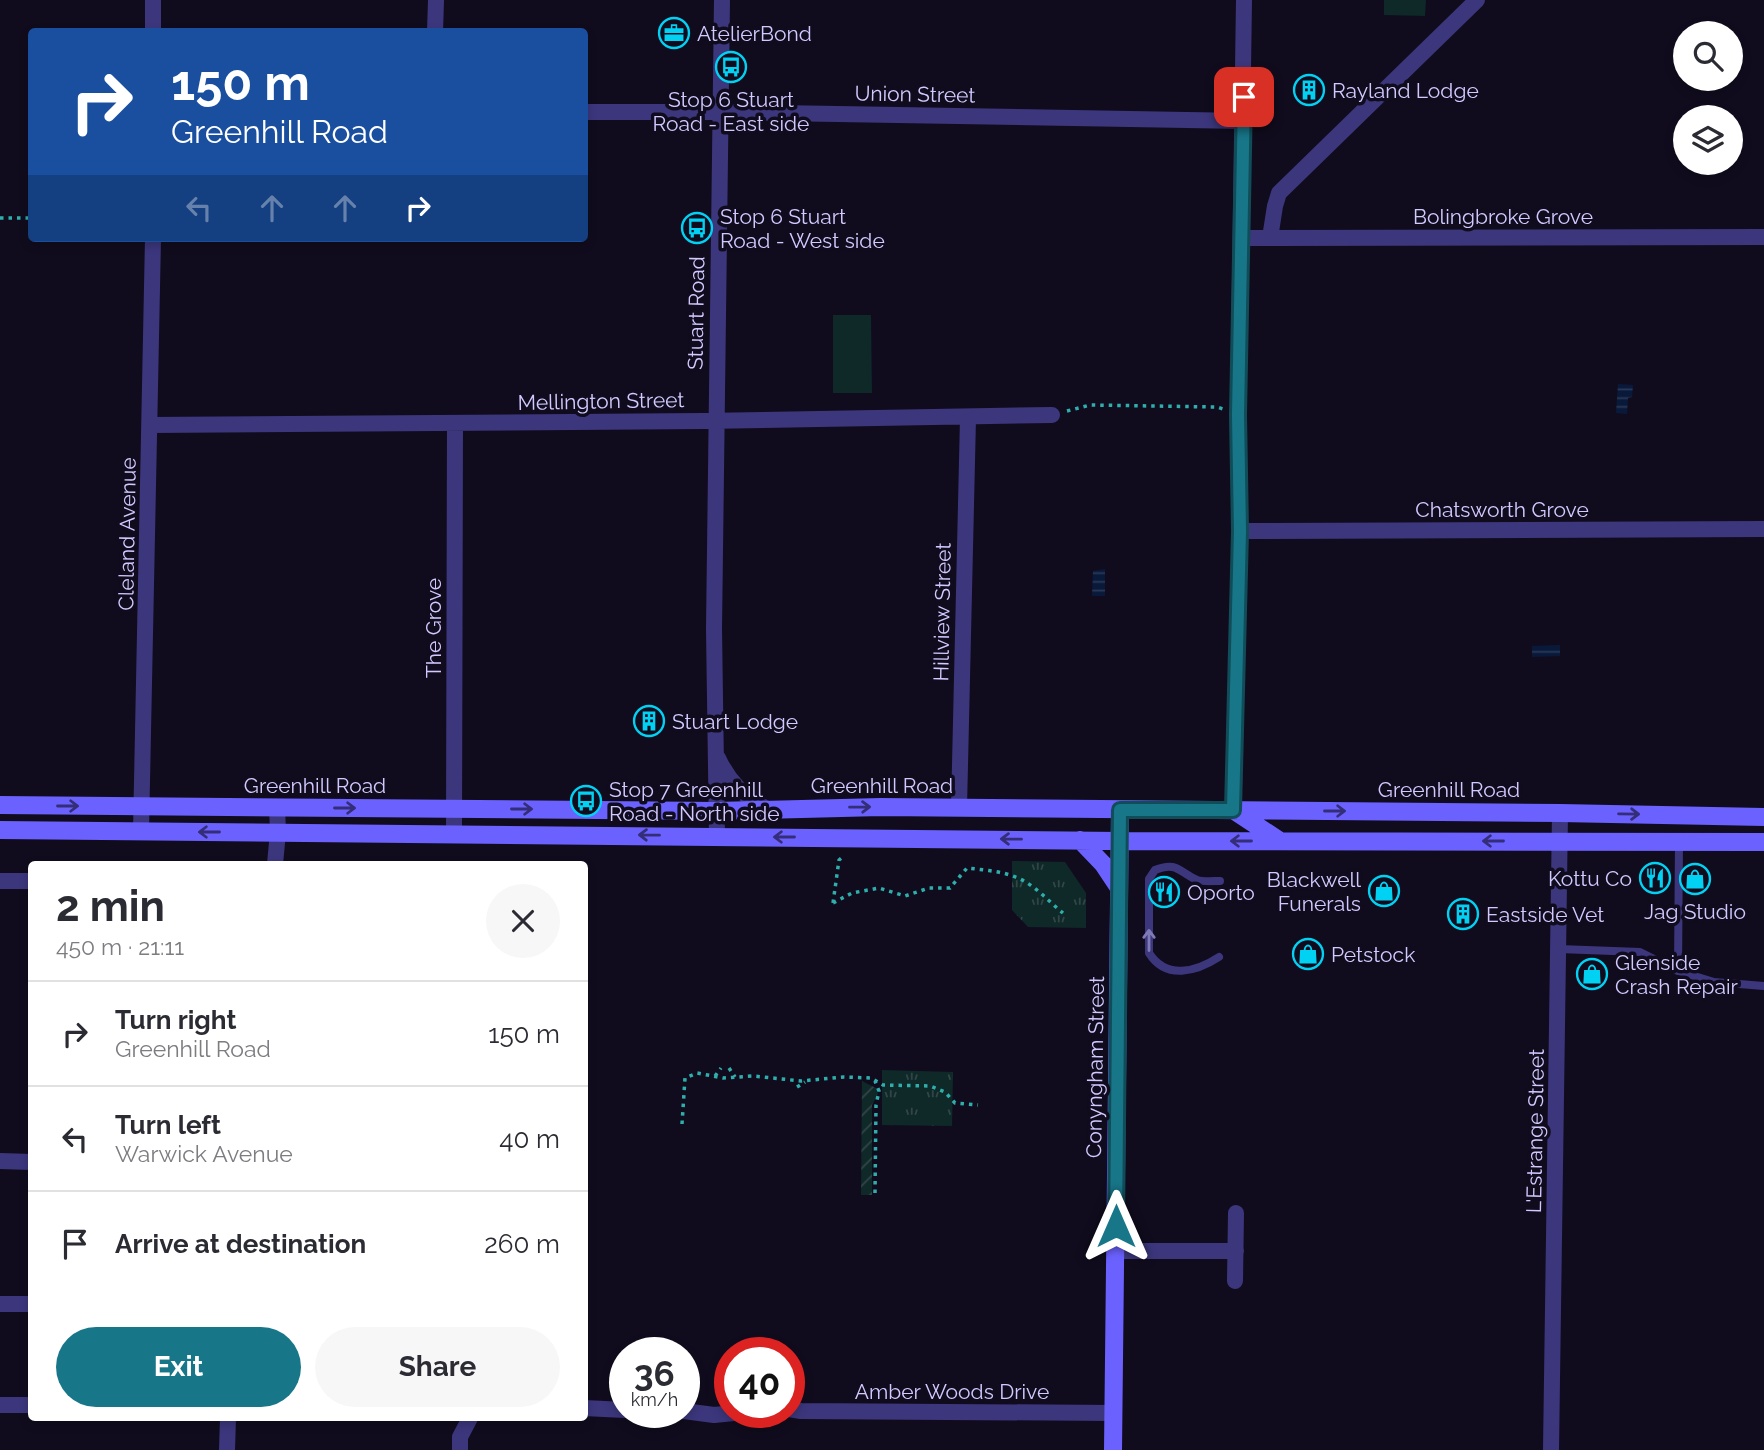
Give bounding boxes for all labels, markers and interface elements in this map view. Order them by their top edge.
office icon: AtelierBond [657,16,691,50]
place label: AtelierBond [697,21,812,46]
map controls [1673,21,1743,175]
button: search [1673,21,1743,91]
bus stop icon: Stop 6 Stuart Road - East side [714,50,748,84]
text: 150 m [171,54,310,111]
icon: right [56,56,147,147]
pin [1214,67,1274,127]
building icon: Rayland Lodge [1292,73,1326,107]
icon: arrive [1225,78,1263,116]
place label: Rayland Lodge [1332,78,1479,103]
street label: Union Street [854,80,976,108]
place label: Stop 6 Stuart Road - East side [653,87,809,136]
button: layers [1673,105,1743,175]
text: Greenhill Road [171,113,388,150]
icon: left [180,189,218,227]
icon: ahead [253,189,291,227]
icon: ahead [326,189,364,227]
icon: right [399,189,437,227]
place label: Stop 6 Stuart Road - West side [720,204,885,253]
street label: Bolingbroke Grove [1413,204,1593,229]
bus stop icon: Stop 6 Stuart Road - West side [680,211,714,245]
street label: Stuart Road [683,256,709,370]
street label: Mellington Street [517,387,685,415]
street label: Cleland Avenue [113,457,141,611]
street label: Chatsworth Grove [1415,497,1589,522]
street label: Hillview Street [928,542,956,682]
street label: The Grove [421,578,446,678]
building icon: Stuart Lodge [632,704,666,738]
place label: Stuart Lodge [672,709,798,734]
street label: Greenhill Road [244,773,386,798]
street label: Greenhill Road [811,773,953,798]
place label: Stop 7 Greenhill Road - North side [609,777,780,826]
street label: Greenhill Road [1378,777,1520,802]
bus stop icon: Stop 7 Greenhill Road - North side [569,784,603,818]
one-way arrow [56,799,79,813]
one-way arrow [848,800,871,814]
one-way arrow [333,801,356,815]
one-way arrow [510,802,533,816]
one-way arrow [1324,804,1347,818]
one-way arrow [1617,807,1640,821]
one-way arrow [198,825,221,838]
one-way arrow [638,828,661,842]
one-way arrow [773,830,796,844]
one-way arrow [1000,832,1023,846]
one-way arrow [1229,834,1252,848]
one-way arrow [1481,834,1504,848]
restaurant icon: Kottu Co [1638,861,1672,895]
shop icon: Jag Studio [1678,862,1712,896]
place label: Kottu Co [1548,866,1632,891]
place label: Blackwell Funerals [1267,867,1361,916]
shop icon: Blackwell Funerals [1367,874,1401,908]
restaurant icon: Oporto [1147,875,1181,909]
place label: Oporto [1187,880,1255,905]
text: 2 min [56,882,165,931]
button: close [486,884,560,958]
building icon: Eastside Vet [1446,897,1480,931]
place label: Jag Studio [1644,899,1746,924]
place label: Eastside Vet [1486,902,1604,927]
one-way arrow [1142,929,1156,952]
text: 450 m · 21:11 [56,933,184,960]
shop icon: Petstock [1291,937,1325,971]
place label: Petstock [1331,942,1415,967]
place label: Glenside Crash Repair [1615,950,1739,999]
shop icon: Glenside Crash Repair [1575,957,1609,991]
street label: Conyngham Street [1081,976,1109,1158]
text: Turn right [115,1005,236,1035]
icon: right [56,1015,94,1053]
text: 150 m [488,1019,560,1049]
text: Greenhill Road [115,1035,271,1062]
street label: L'Estrange Street [1521,1049,1549,1213]
text: Turn left [115,1110,221,1140]
icon: left [56,1120,94,1158]
text: 40 m [499,1124,560,1154]
text: Warwick Avenue [115,1140,293,1167]
position arrow [1079,1189,1153,1263]
icon: arrive [56,1225,94,1263]
text: Arrive at destination [115,1229,366,1259]
text: 260 m [484,1229,560,1259]
button: Exit [56,1327,301,1407]
button: Share [315,1327,560,1407]
speed limit sign: 40 [714,1337,805,1428]
text: 36 [634,1353,675,1394]
street label: Amber Woods Drive [855,1379,1049,1404]
text: km/h [631,1389,678,1410]

